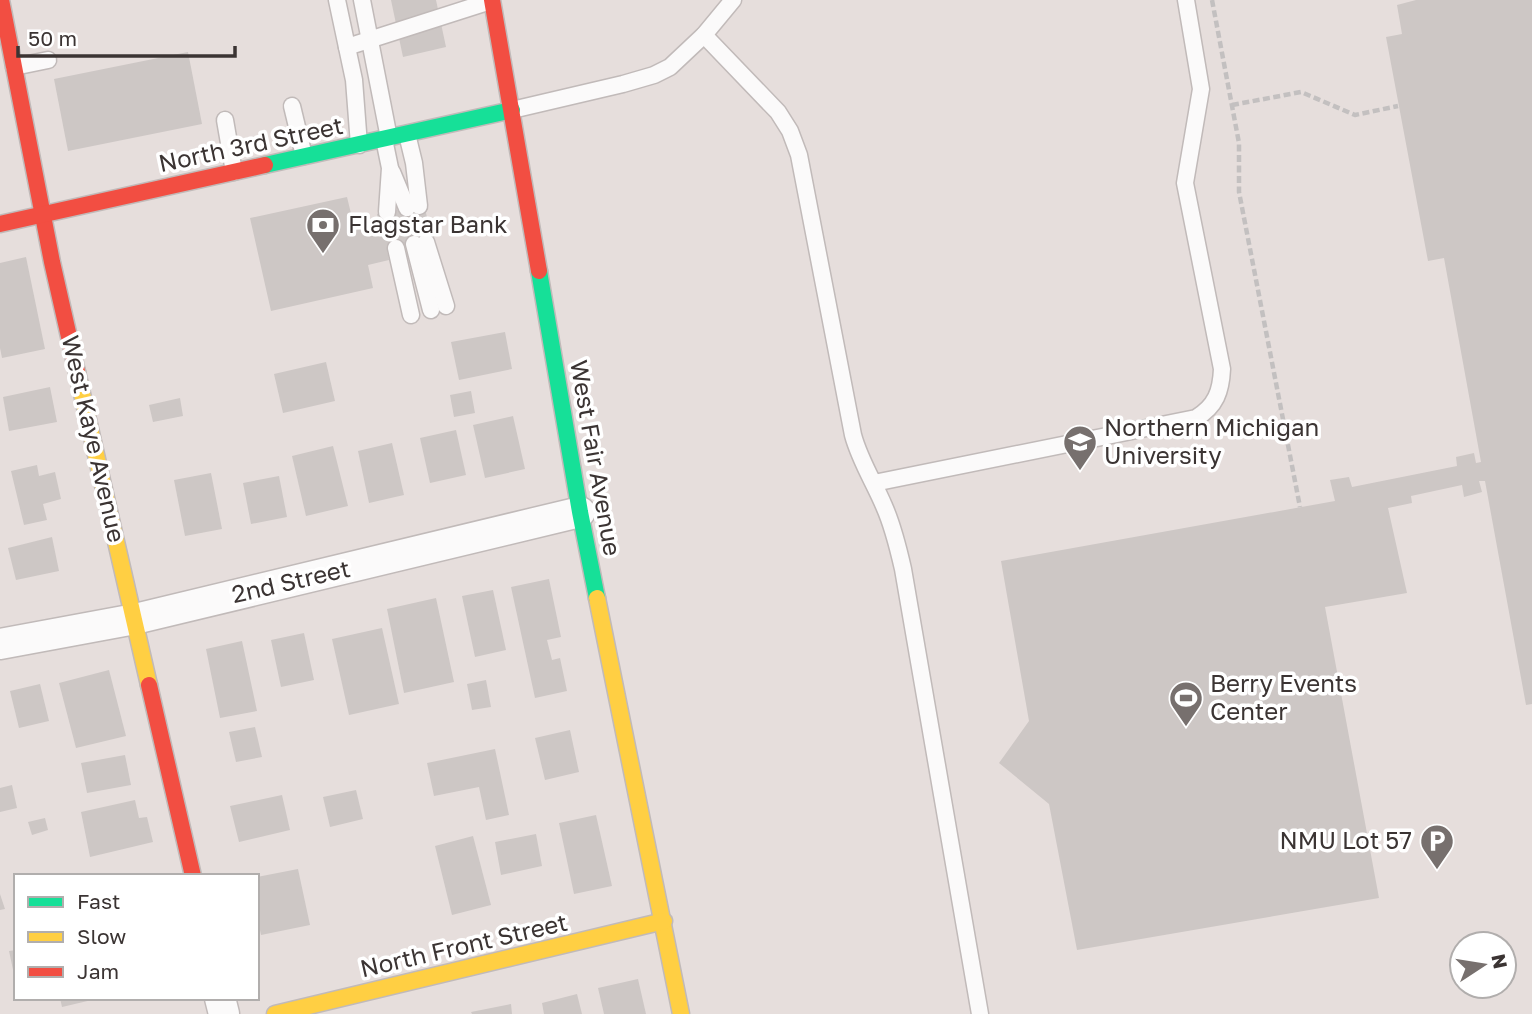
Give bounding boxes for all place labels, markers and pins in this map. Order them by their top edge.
bank icon: Flagstar Bank [304,206,342,255]
place label: Flagstar Bank [348,209,507,238]
place label: Northern Michigan University [1104,412,1319,469]
school or university icon: Northern Michigan University [1061,423,1099,472]
place label: Berry Events Center [1210,668,1357,725]
sports icon: Berry Events Center [1167,679,1205,728]
parking icon: NMU Lot 57 [1418,822,1456,871]
place label: NMU Lot 57 [1280,825,1412,854]

